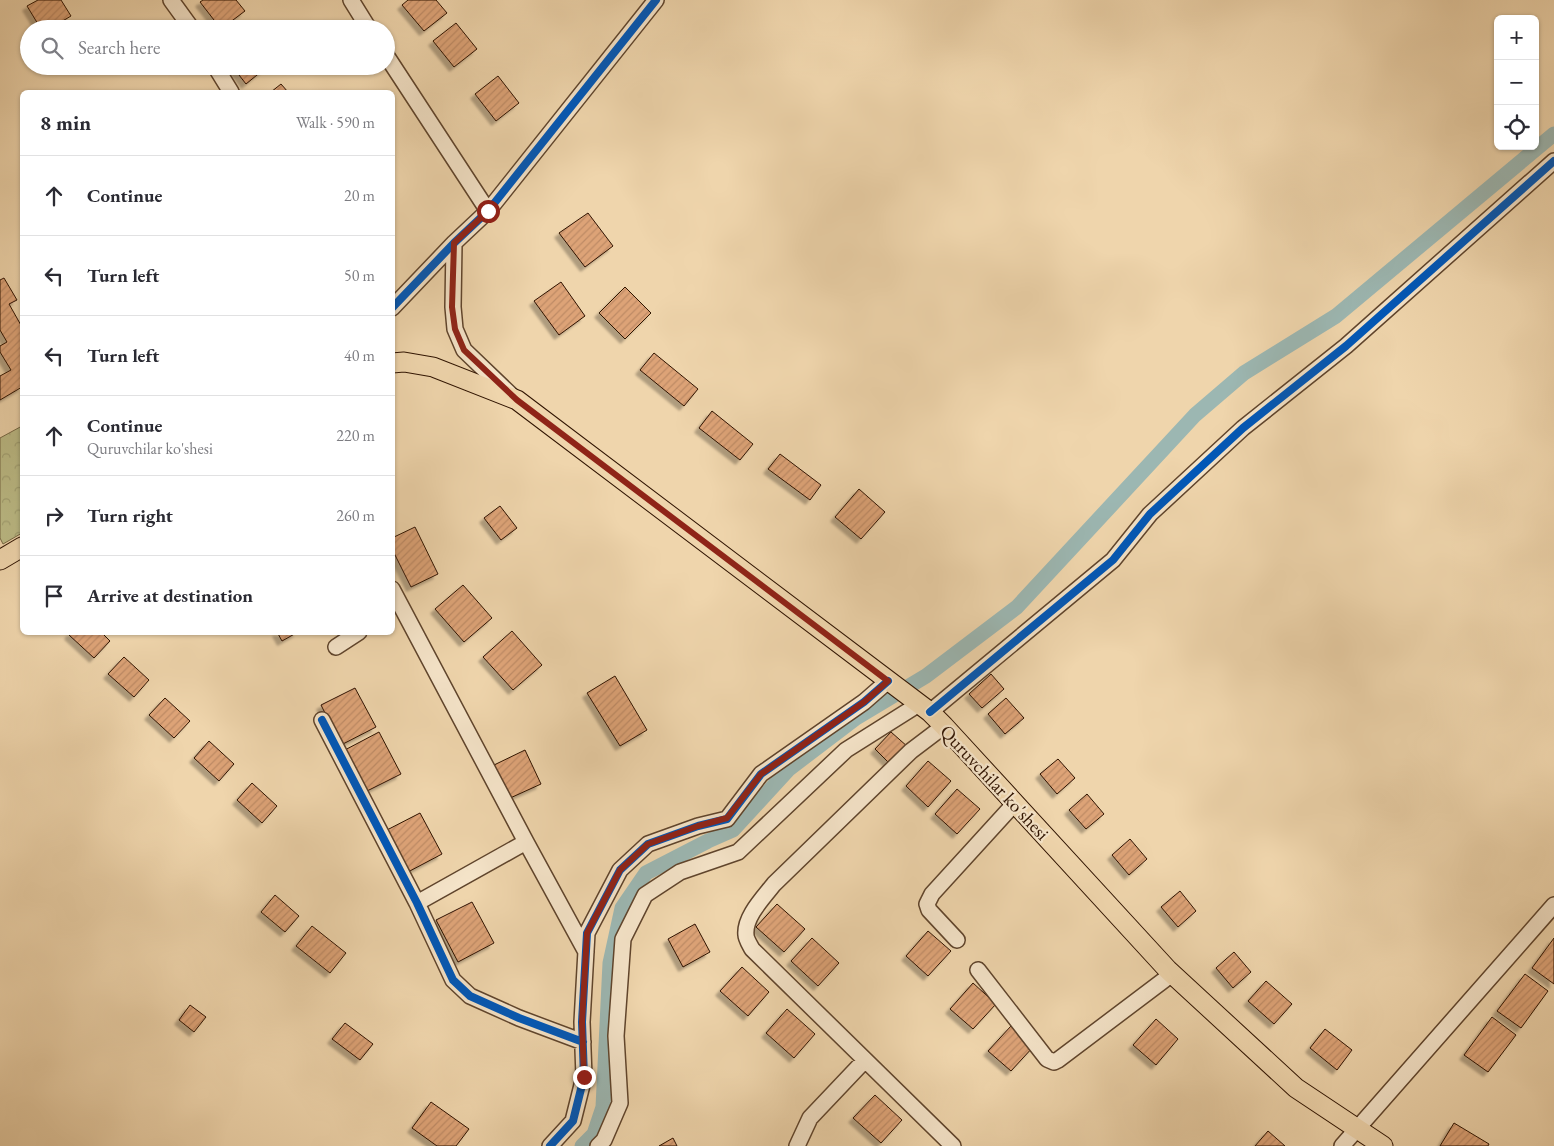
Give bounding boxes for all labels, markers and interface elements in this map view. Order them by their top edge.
map controls [1494,15,1539,150]
button: + [1494,15,1539,60]
search box [20,20,395,75]
icon: search [38,34,66,62]
text: Search here [78,35,160,60]
button: − [1494,60,1539,105]
button: locate [1494,105,1539,150]
text: 8 min [40,109,91,136]
text: Walk · 590 m [296,112,375,133]
icon: ahead [40,182,68,210]
text: Continue [87,183,162,208]
text: 20 m [344,185,375,206]
route start [477,200,500,223]
icon: left [40,262,68,290]
text: Turn left [87,263,159,288]
text: 50 m [344,265,375,286]
icon: left [40,342,68,370]
text: Turn left [87,343,159,368]
text: 40 m [344,345,375,366]
text: Continue [87,413,162,438]
icon: ahead [40,422,68,450]
text: 220 m [336,425,375,446]
text: Quruvchilar ko'shesi [87,438,213,459]
icon: right [40,502,68,530]
text: Turn right [87,503,173,528]
text: 260 m [336,505,375,526]
icon: arrive [40,582,68,610]
text: Arrive at destination [87,583,253,608]
street label: Quruvchilar ko'shesi [935,719,1055,846]
route end [573,1066,596,1089]

